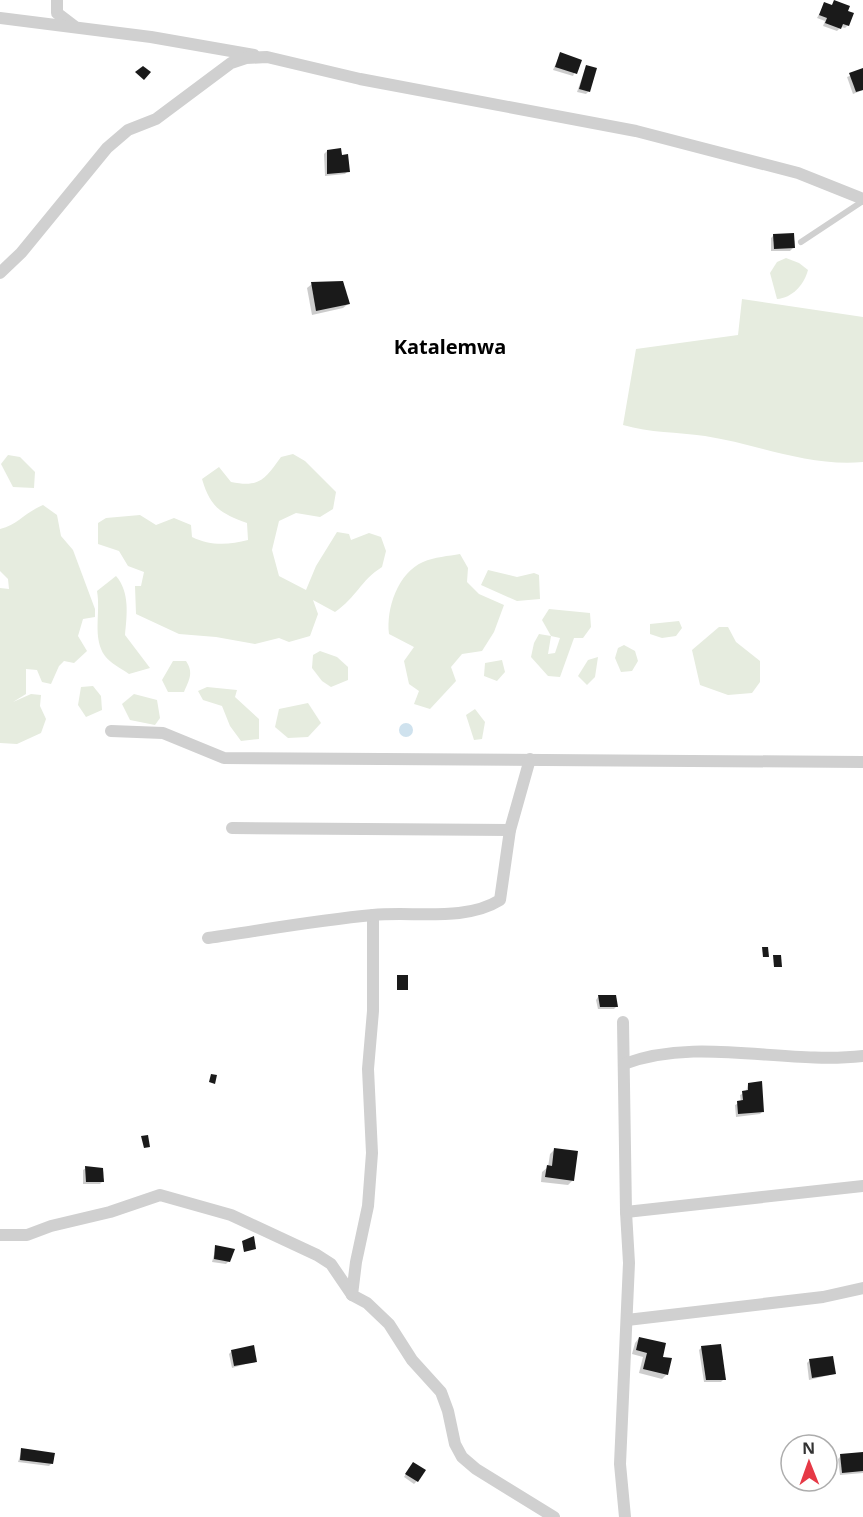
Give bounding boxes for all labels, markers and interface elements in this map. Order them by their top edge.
district label: Katalemwa [394,333,506,360]
north arrow [779,1433,839,1493]
text: N [802,1437,815,1459]

